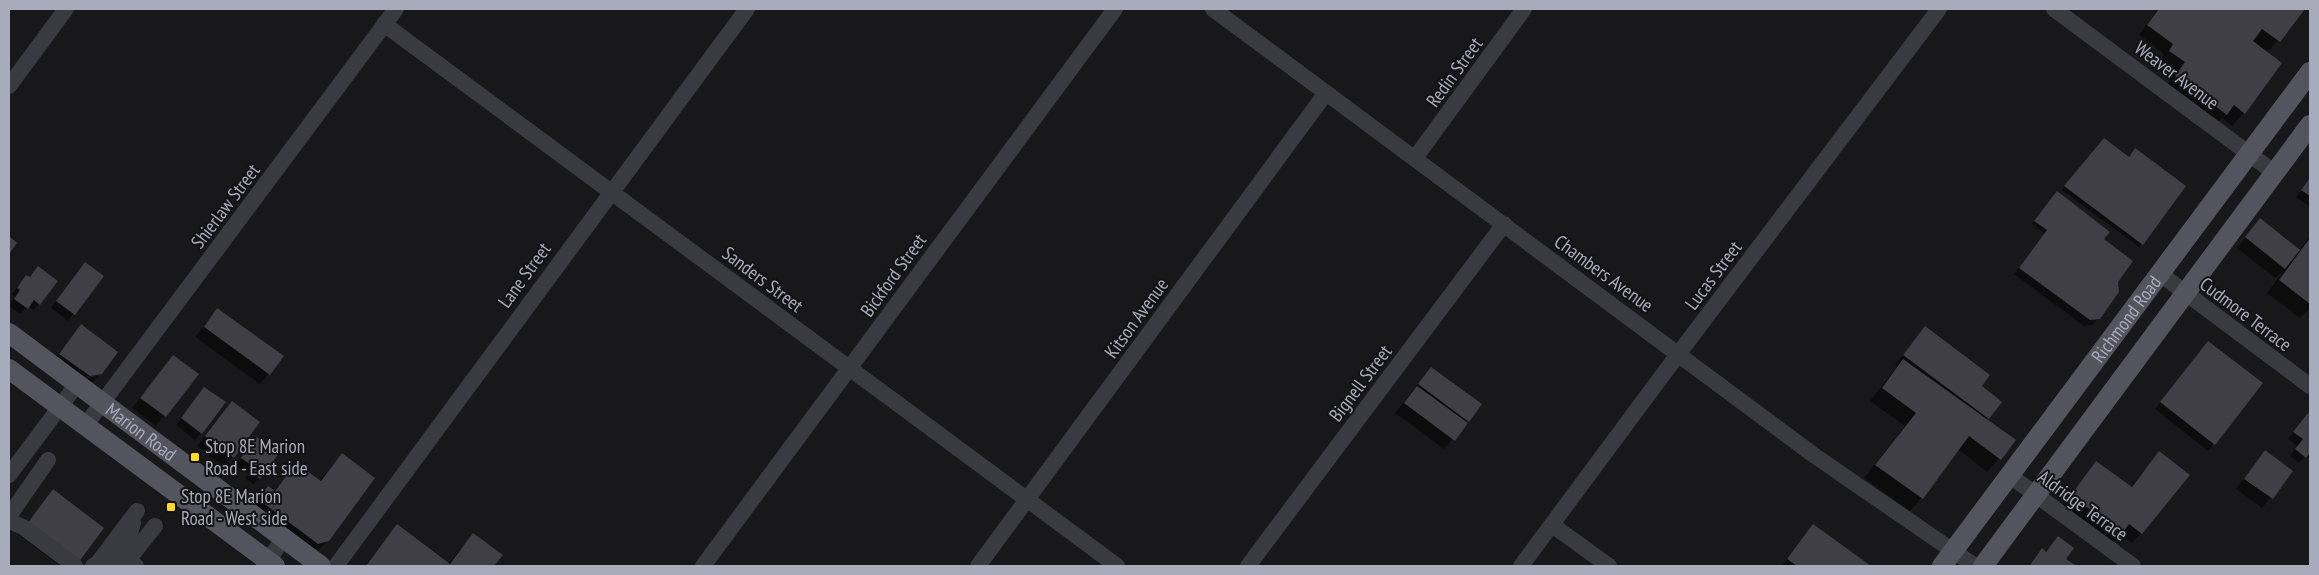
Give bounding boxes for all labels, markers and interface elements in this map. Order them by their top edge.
street label: Redin Street [1421,32,1488,112]
street label: Weaver Avenue [2130,35,2224,115]
street label: Shierlaw Street [185,158,265,253]
street label: Bickford Street [855,228,932,321]
street label: Chambers Avenue [1550,229,1658,317]
street label: Lucas Street [1679,235,1747,314]
street label: Lane Street [492,237,556,312]
street label: Sanders Street [718,241,809,318]
street label: Richmond Road [2086,271,2166,367]
street label: Cudmore Terrace [2195,272,2297,356]
street label: Kitson Avenue [1099,273,1173,363]
street label: Bignell Street [1323,339,1397,426]
street label: Marion Road [101,398,181,466]
place label: Stop 8E Marion Road - East side [205,434,308,480]
marker: Stop 8E Marion Road - East side [189,451,201,463]
street label: Aldridge Terrace [2033,464,2133,546]
place label: Stop 8E Marion Road - West side [181,484,288,530]
marker: Stop 8E Marion Road - West side [165,501,177,513]

